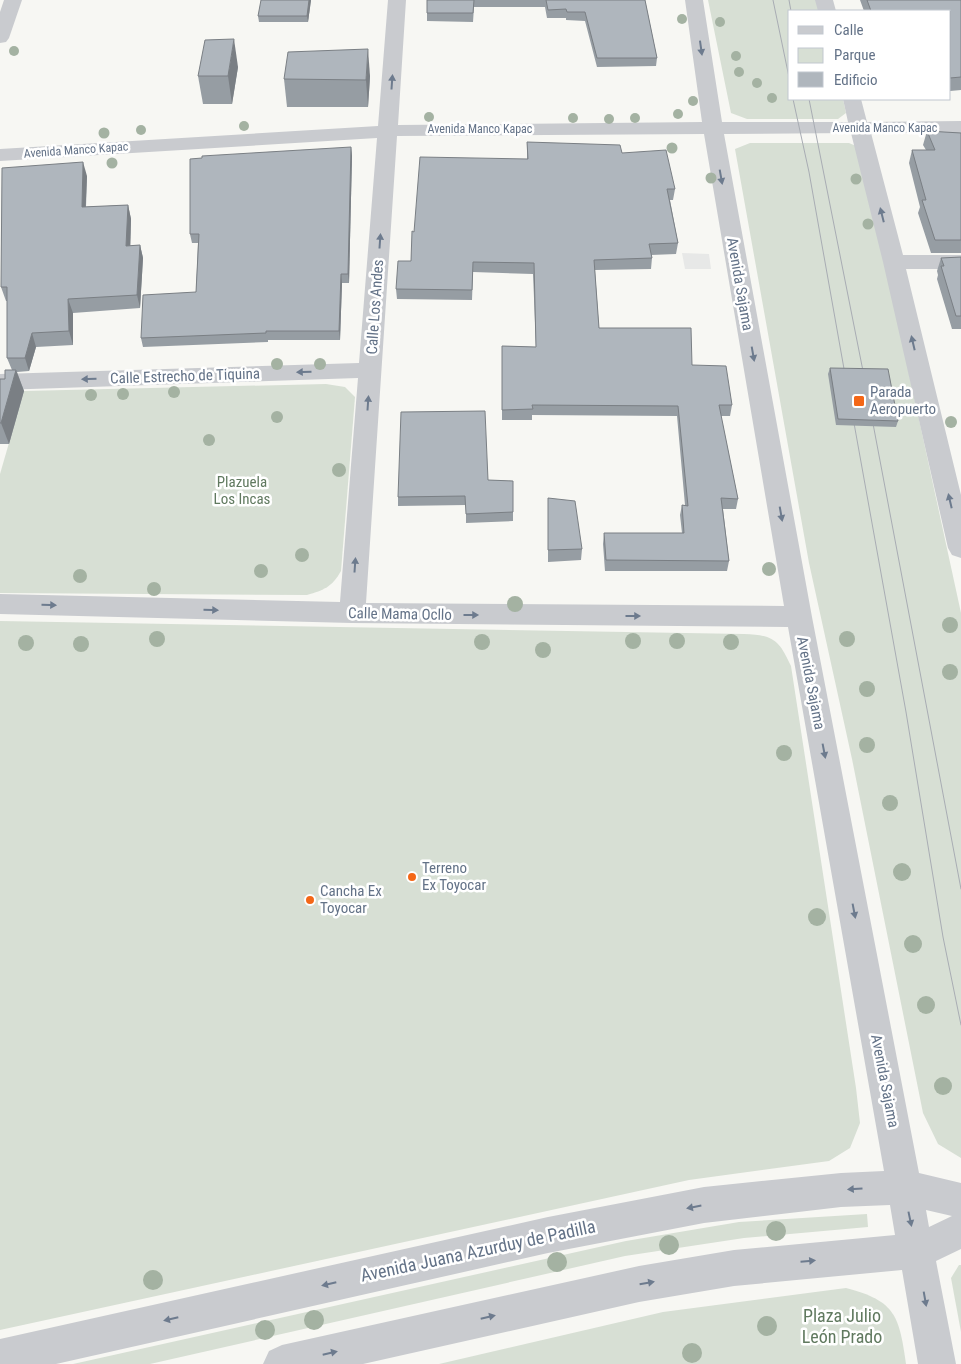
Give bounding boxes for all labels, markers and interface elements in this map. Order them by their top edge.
legend [788,10,951,100]
text: Calle [834,21,864,39]
one-way arrow [697,41,705,57]
text: Parque [834,46,876,64]
text: Edificio [834,71,877,89]
one-way arrow [388,74,396,90]
street label: Avenida Manco Kapac [833,121,938,135]
street label: Avenida Manco Kapac [428,122,533,136]
street label: Avenida Manco Kapac [23,139,129,161]
one-way arrow [718,170,726,186]
one-way arrow [878,207,886,222]
one-way arrow [376,233,384,249]
street label: Avenida Sajama [723,236,757,332]
street label: Calle Los Andes [363,259,387,355]
one-way arrow [909,335,917,350]
one-way arrow [749,347,757,363]
street label: Calle Estrecho de Tiquina [110,364,260,388]
one-way arrow [296,368,312,376]
one-way arrow [81,375,97,383]
place label: Parada Aeropuerto [870,383,936,418]
marker: Parada Aeropuerto [852,394,866,408]
one-way arrow [364,395,372,411]
park label: Plazuela Los Incas [214,473,271,508]
one-way arrow [946,493,954,508]
one-way arrow [778,507,786,523]
one-way arrow [352,557,360,573]
one-way arrow [41,602,57,610]
street label: Calle Mama Ocllo [348,604,452,624]
one-way arrow [203,606,219,614]
one-way arrow [463,611,479,619]
one-way arrow [625,612,641,620]
street label: Avenida Sajama [793,635,829,731]
one-way arrow [821,743,829,759]
place label: Terreno Ex Toyocar [422,859,486,894]
marker: Terreno Ex Toyocar [406,871,418,883]
place label: Cancha Ex Toyocar [320,882,382,917]
marker: Cancha Ex Toyocar [304,894,316,906]
one-way arrow [850,903,858,919]
street label: Avenida Sajama [867,1033,903,1129]
one-way arrow [847,1185,863,1193]
one-way arrow [686,1203,701,1211]
one-way arrow [907,1212,915,1228]
street label: Avenida Juana Azurduy de Padilla [359,1215,597,1286]
one-way arrow [800,1257,816,1265]
one-way arrow [639,1278,655,1286]
one-way arrow [322,1280,337,1288]
one-way arrow [922,1291,930,1307]
park label: Plaza Julio León Prado [802,1305,882,1347]
one-way arrow [480,1313,495,1321]
one-way arrow [163,1315,178,1323]
one-way arrow [322,1349,337,1357]

